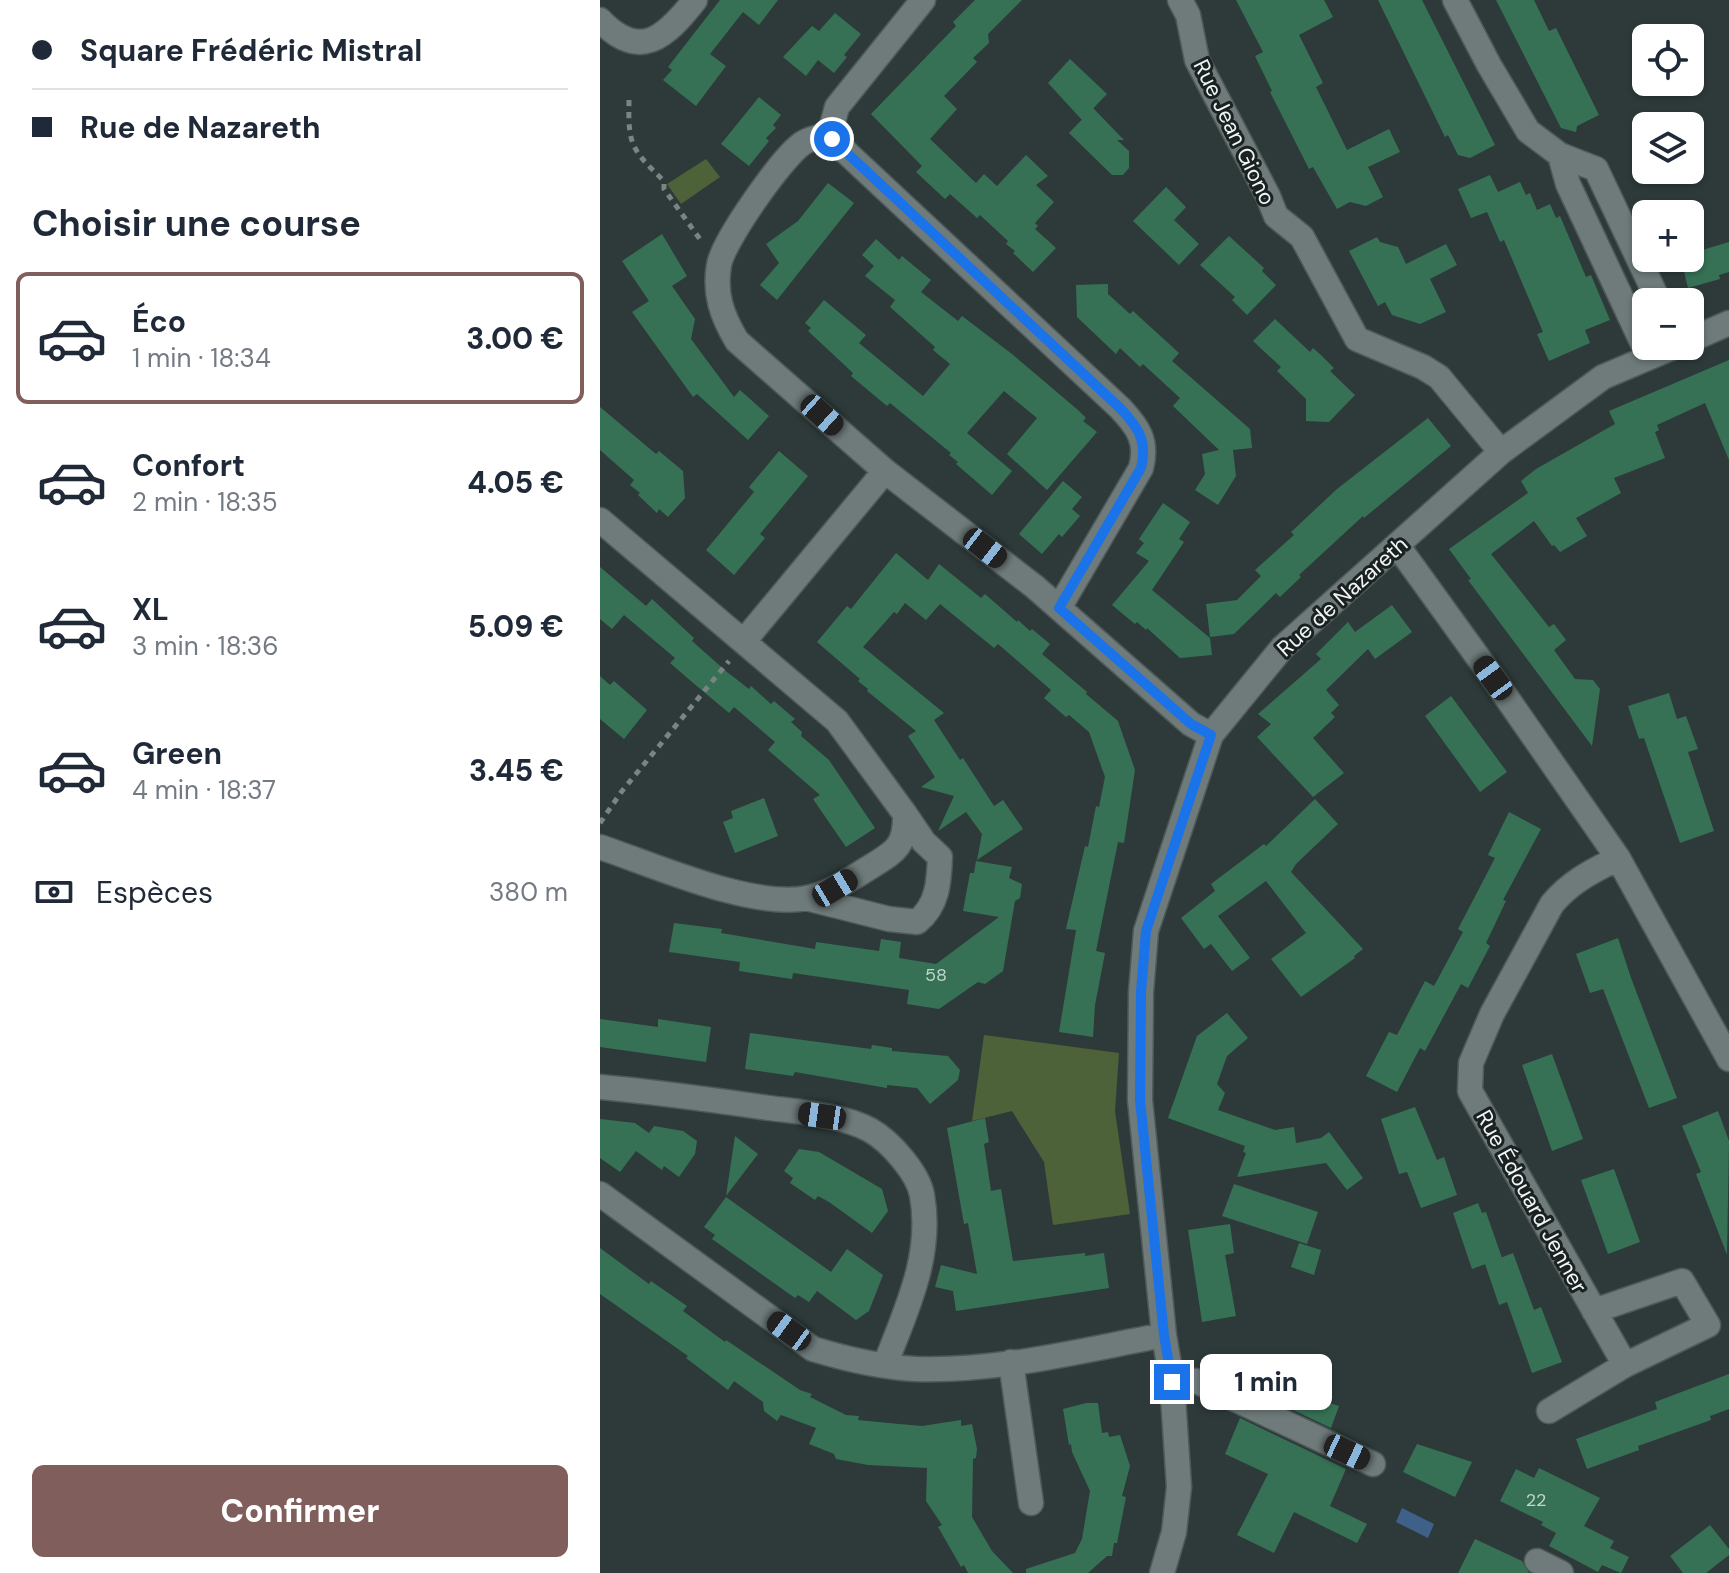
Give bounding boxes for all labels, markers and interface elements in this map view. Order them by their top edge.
map controls [1632,24,1704,360]
button: locate [1632,24,1704,96]
text: Square Frédéric Mistral [80,31,422,70]
street label: Rue Jean Giono [1187,55,1282,210]
text: Rue de Nazareth [80,108,320,147]
button: layers [1632,112,1704,184]
route start [814,121,850,157]
text: Choisir une course [32,200,361,247]
button: + [1632,200,1704,272]
button: − [1632,288,1704,360]
icon: car [36,302,108,374]
text: Éco [132,302,186,341]
text: 3.00 € [466,319,564,358]
text: 1 min · 18:34 [132,341,271,375]
car [796,390,848,440]
icon: car [36,446,108,518]
text: Confort [132,446,245,485]
text: 4.05 € [467,463,564,502]
text: 2 min · 18:35 [132,485,278,519]
car [959,524,1011,572]
street label: Rue de Nazareth [1271,530,1414,663]
icon: car [36,590,108,662]
text: XL [132,590,169,629]
text: 5.09 € [468,607,564,646]
text: 3 min · 18:36 [132,629,278,663]
car [1469,652,1517,704]
icon: car [36,734,108,806]
text: Green [132,734,222,773]
text: 3.45 € [469,751,564,790]
text: 4 min · 18:37 [132,773,276,807]
car [808,865,862,911]
icon: cash [32,870,76,914]
text: Espèces [96,873,213,912]
text: 380 m [489,875,568,909]
house number: 58 [925,963,947,987]
car [797,1101,847,1131]
street label: Rue Édouard Jenner [1469,1105,1594,1298]
car [763,1307,815,1355]
callout: 1 min [1200,1354,1332,1410]
route end [1154,1364,1190,1400]
text: 1 min [1234,1365,1298,1399]
car [1320,1431,1374,1473]
button: Confirmer [32,1465,568,1557]
house number: 22 [1526,1488,1546,1512]

